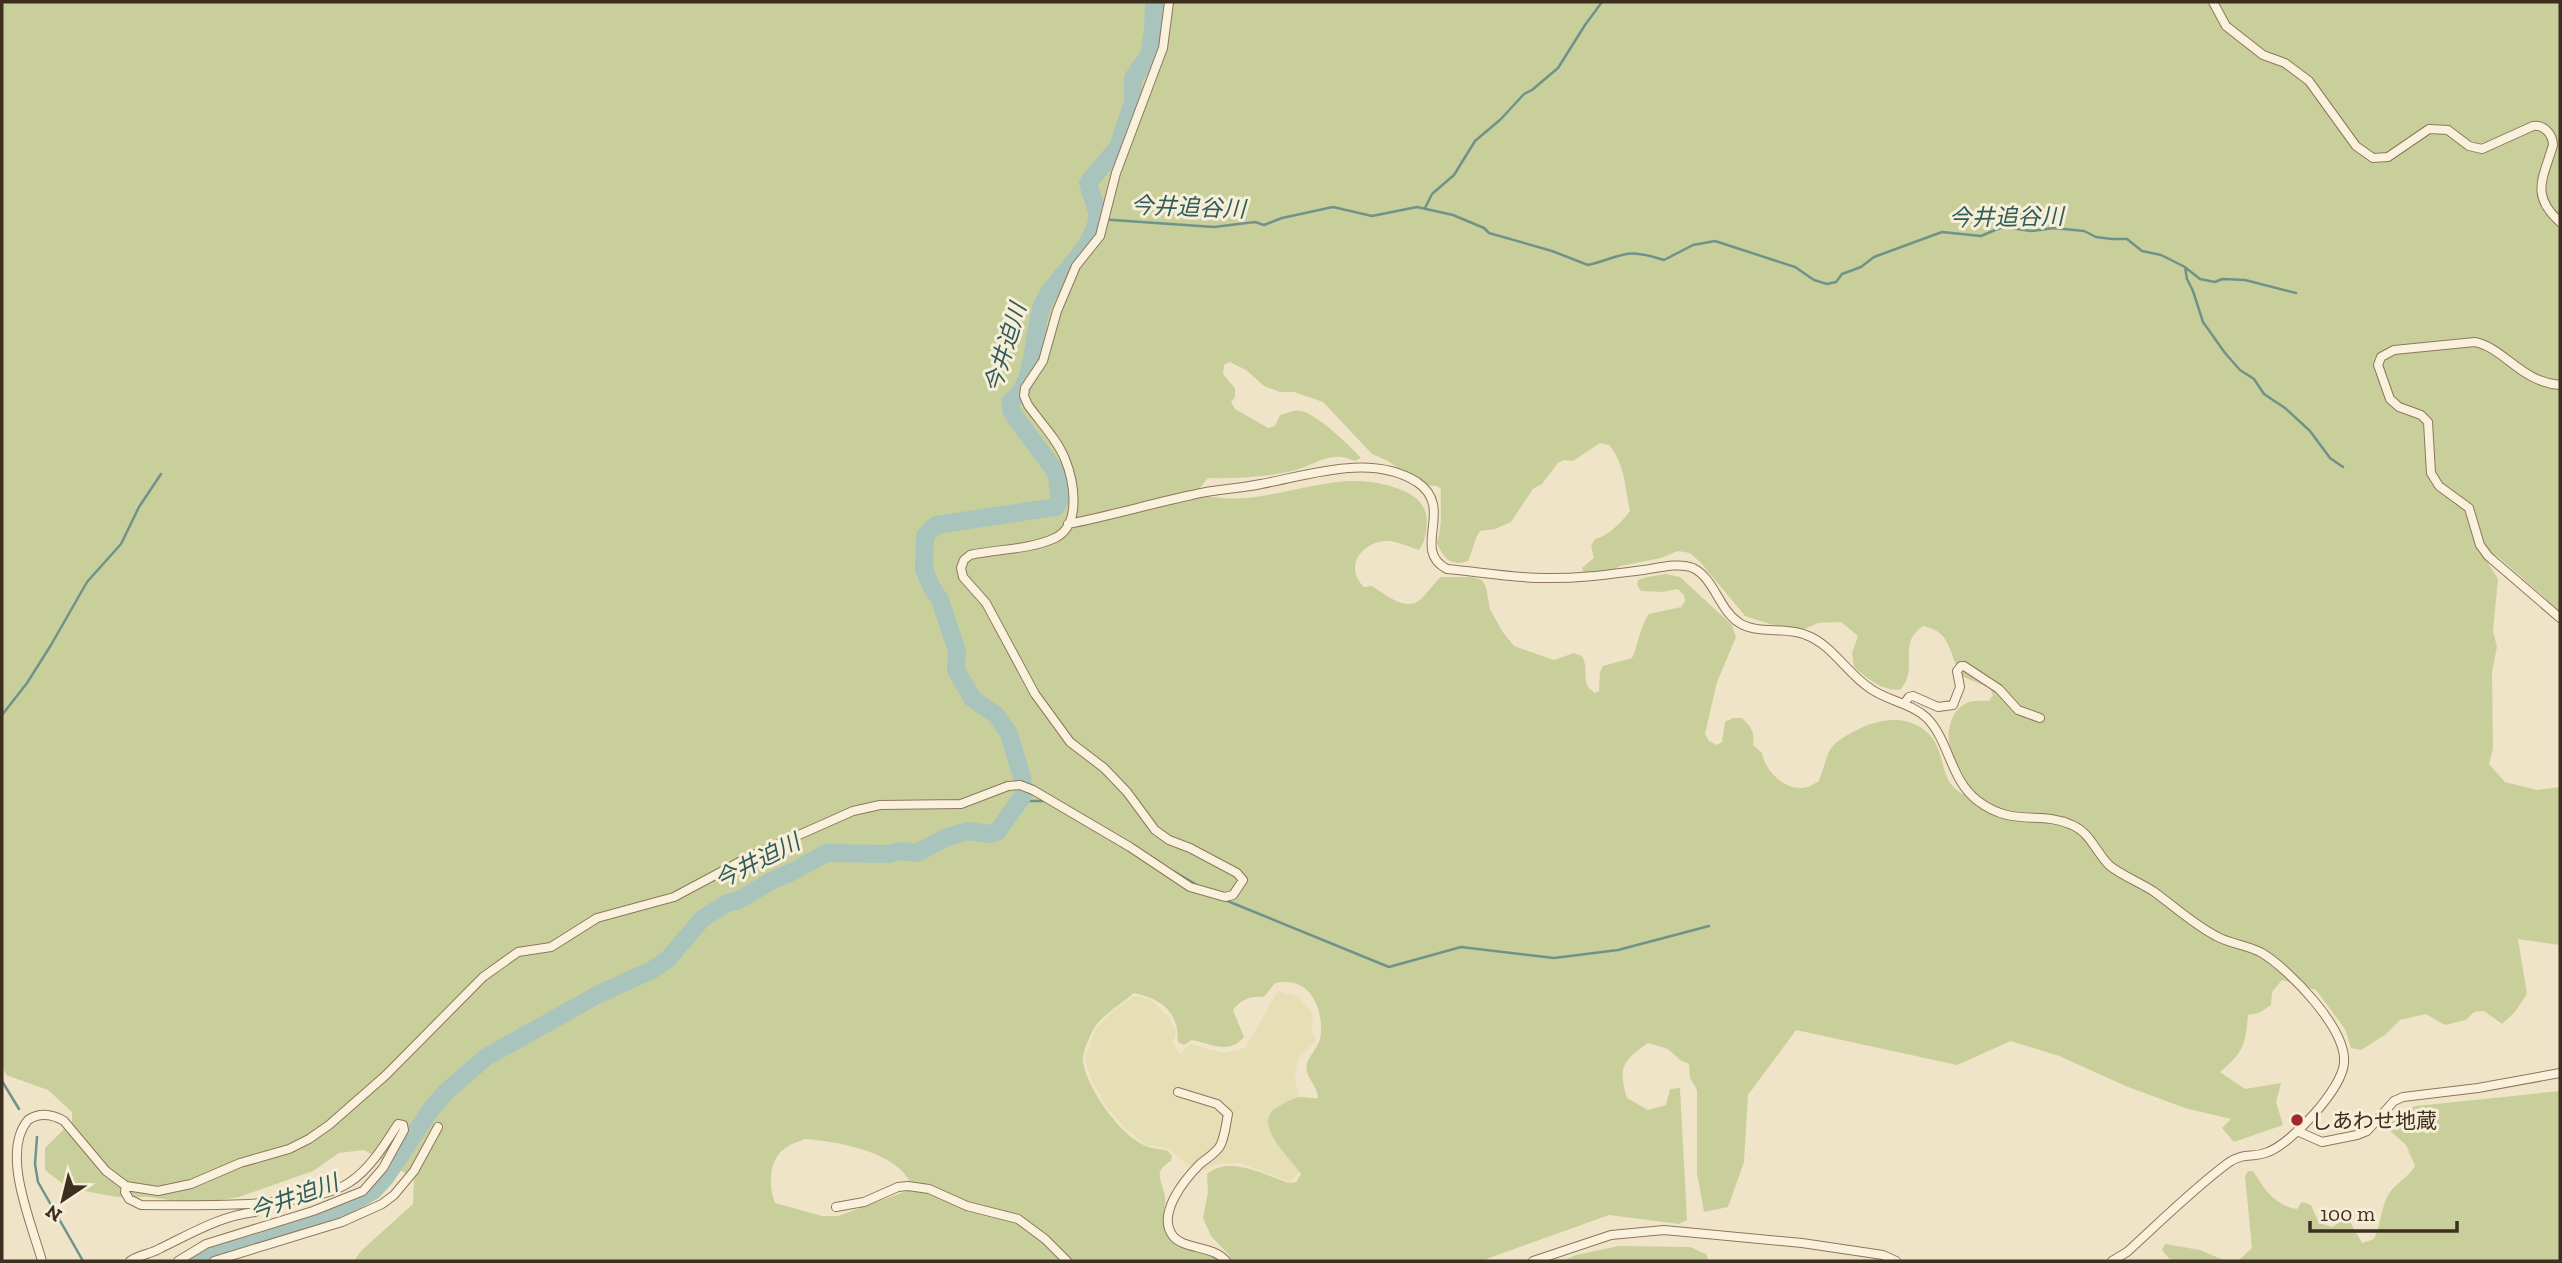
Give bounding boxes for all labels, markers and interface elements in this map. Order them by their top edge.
water label: 今井追谷川 [1130,191,1249,223]
water label: 今井追谷川 [1948,202,2067,232]
water label: 今井迫川 [978,297,1033,396]
water label: 今井迫川 [710,826,807,894]
place label: しあわせ地蔵 [2311,1108,2437,1133]
marker: しあわせ地蔵 [2289,1112,2305,1128]
north arrow [28,1165,98,1235]
water label: 今井迫川 [246,1167,345,1226]
scale bar [2310,1190,2457,1234]
text: N [41,1200,66,1227]
text: 100 m [2320,1201,2375,1226]

